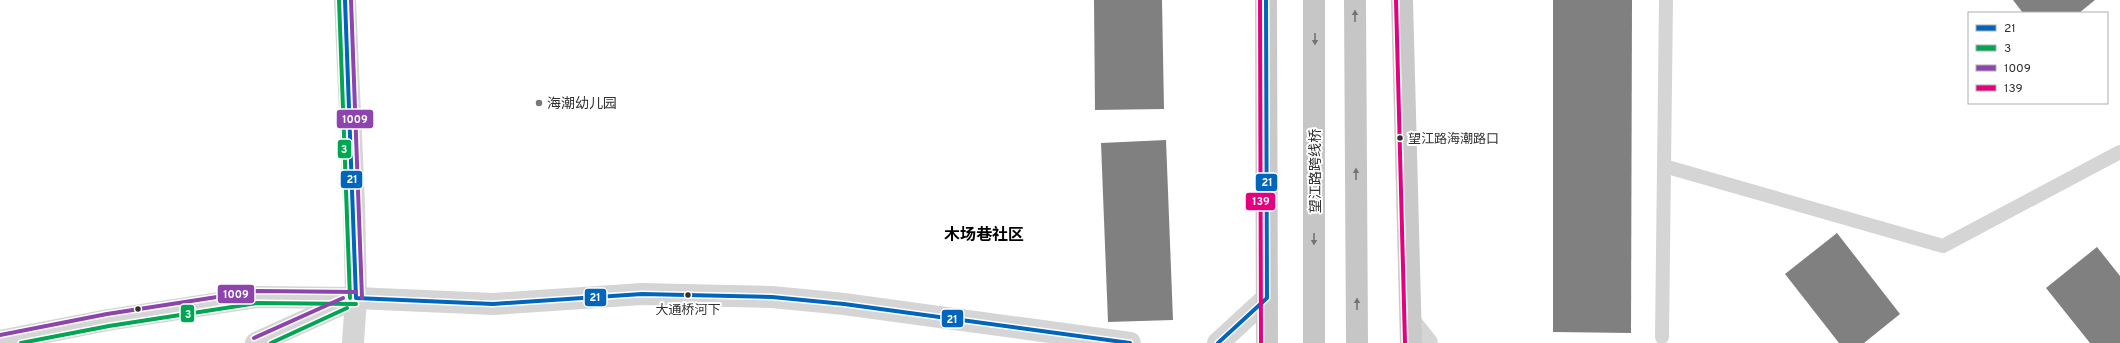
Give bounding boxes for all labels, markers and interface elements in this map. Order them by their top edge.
one-way arrow [1352,9,1358,22]
legend [1968,12,2108,104]
text: 21 [2004,21,2016,37]
one-way arrow [1312,33,1318,46]
text: 3 [2004,41,2011,57]
text: 1009 [2004,61,2031,77]
text: 139 [2004,81,2023,97]
place label: 海潮幼儿园 [547,96,617,113]
marker: 海潮幼儿园 [534,98,544,108]
line badge: 1009 [336,109,374,129]
text: 1009 [342,113,368,127]
street label: 望江路跨线桥 [1308,129,1325,213]
place label: 望江路海潮路口 [1408,131,1499,148]
marker: 望江路海潮路口 [1395,133,1405,143]
line badge: 3 [337,139,352,159]
text: 3 [341,143,347,157]
one-way arrow [1353,167,1359,180]
line badge: 21 [340,170,363,189]
text: 21 [346,173,358,187]
line badge: 21 [1255,173,1278,192]
text: 21 [1261,176,1273,190]
line badge: 139 [1245,192,1276,211]
text: 139 [1252,195,1270,209]
district label: 木场巷社区 [944,225,1024,246]
one-way arrow [1311,233,1317,246]
line badge: 1009 [217,284,255,304]
text: 1009 [223,288,249,302]
line badge: 21 [584,288,607,307]
marker: 大通桥河下 [683,290,693,300]
text: 21 [589,291,601,305]
one-way arrow [1354,297,1360,310]
place label: 大通桥河下 [655,303,721,319]
unlabelled marker [133,304,143,314]
line badge: 3 [180,304,195,323]
text: 3 [185,308,191,322]
line badge: 21 [941,309,964,328]
text: 21 [946,313,958,327]

